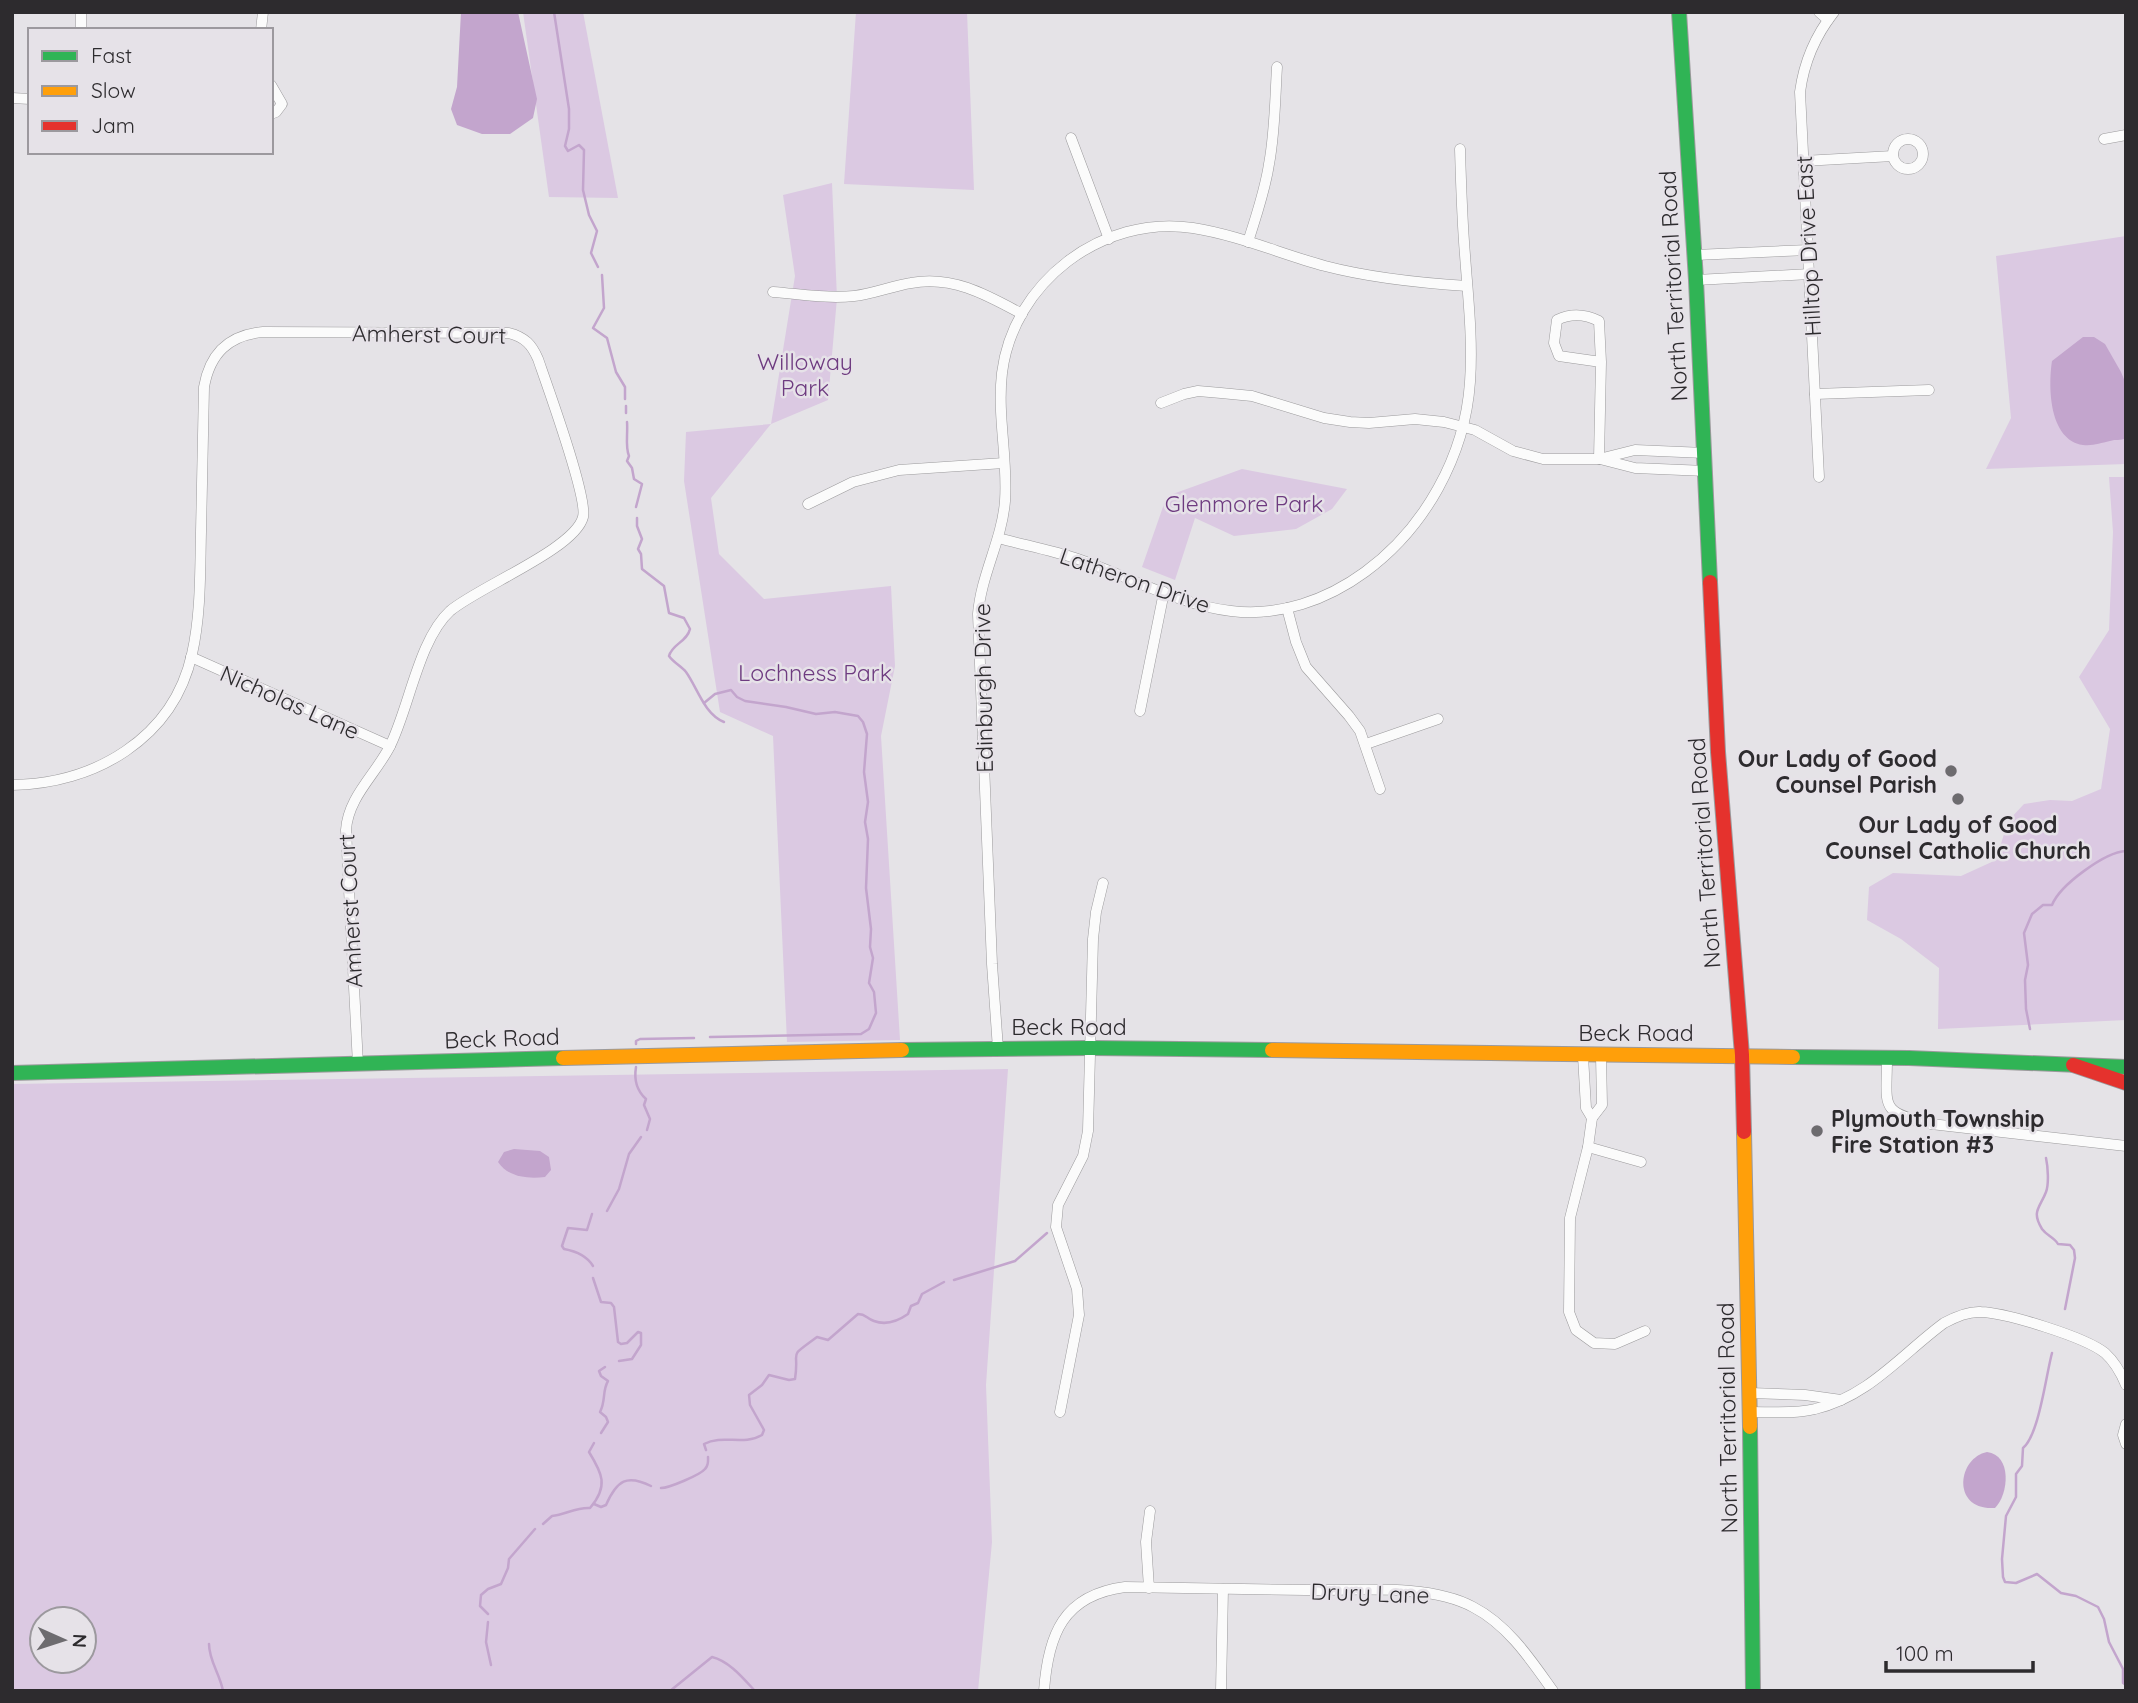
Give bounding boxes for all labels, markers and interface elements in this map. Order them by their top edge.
legend [28,28,273,154]
text: Fast [91,42,132,68]
text: Slow [91,77,136,103]
text: Jam [91,112,135,138]
street label: Hilltop Drive East [1789,155,1827,337]
street label: North Territorial Road [1652,170,1694,402]
street label: Amherst Court [352,318,507,350]
park label: Willoway Park [757,347,853,402]
park label: Glenmore Park [1165,489,1323,518]
street label: Latheron Drive [1056,541,1214,619]
street label: Edinburgh Drive [967,603,999,773]
street label: Nicholas Lane [216,658,364,746]
park label: Lochness Park [738,658,892,687]
street label: North Territorial Road [1681,737,1727,969]
place label: Our Lady of Good Counsel Parish [1738,744,1937,799]
marker: Our Lady of Good Counsel Parish [1943,763,1959,779]
marker: Our Lady of Good Counsel Catholic Church [1950,791,1966,807]
place label: Our Lady of Good Counsel Catholic Church [1825,810,2091,865]
street label: Amherst Court [331,833,369,989]
street label: Beck Road [1011,1012,1127,1041]
street label: Beck Road [1578,1018,1694,1047]
street label: Beck Road [444,1021,560,1055]
place label: Plymouth Township Fire Station #3 [1831,1104,2044,1159]
marker: Plymouth Township Fire Station #3 [1809,1123,1825,1139]
street label: North Territorial Road [1710,1302,1744,1534]
street label: Drury Lane [1310,1576,1430,1610]
north arrow [28,1605,98,1675]
scale bar [1886,1630,2033,1674]
text: N [68,1633,92,1648]
text: 100 m [1896,1640,1954,1666]

